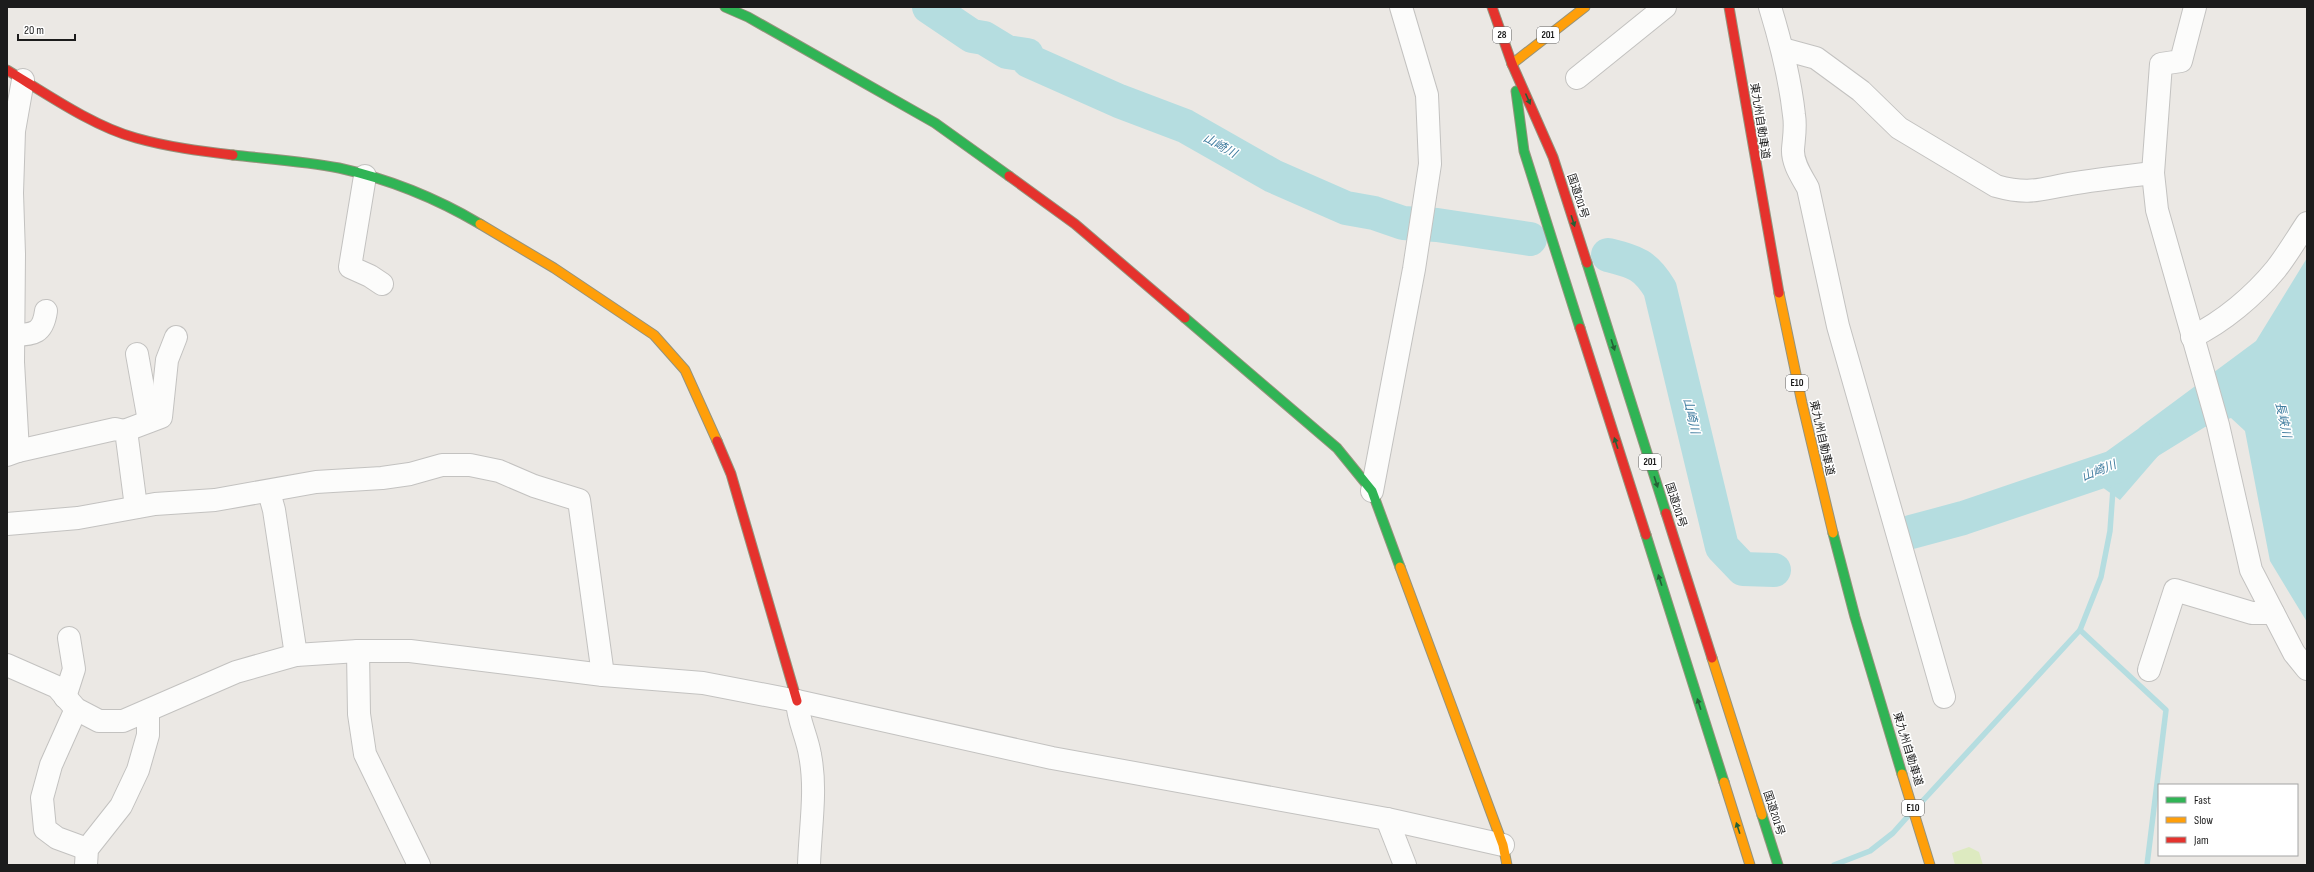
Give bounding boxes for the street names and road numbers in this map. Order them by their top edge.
road number: 28 [1493,27,1511,43]
road number: 201 [1537,27,1559,43]
street label: 東九州自動車道 [1748,82,1772,160]
street label: 国道201号 [1565,172,1591,220]
road number: E10 [1786,375,1808,391]
street label: 東九州自動車道 [1807,399,1837,477]
road number: 201 [1639,454,1661,470]
street label: 国道201号 [1663,481,1689,529]
street label: 東九州自動車道 [1891,710,1925,788]
street label: 国道201号 [1761,789,1787,837]
road number: E10 [1902,800,1924,816]

